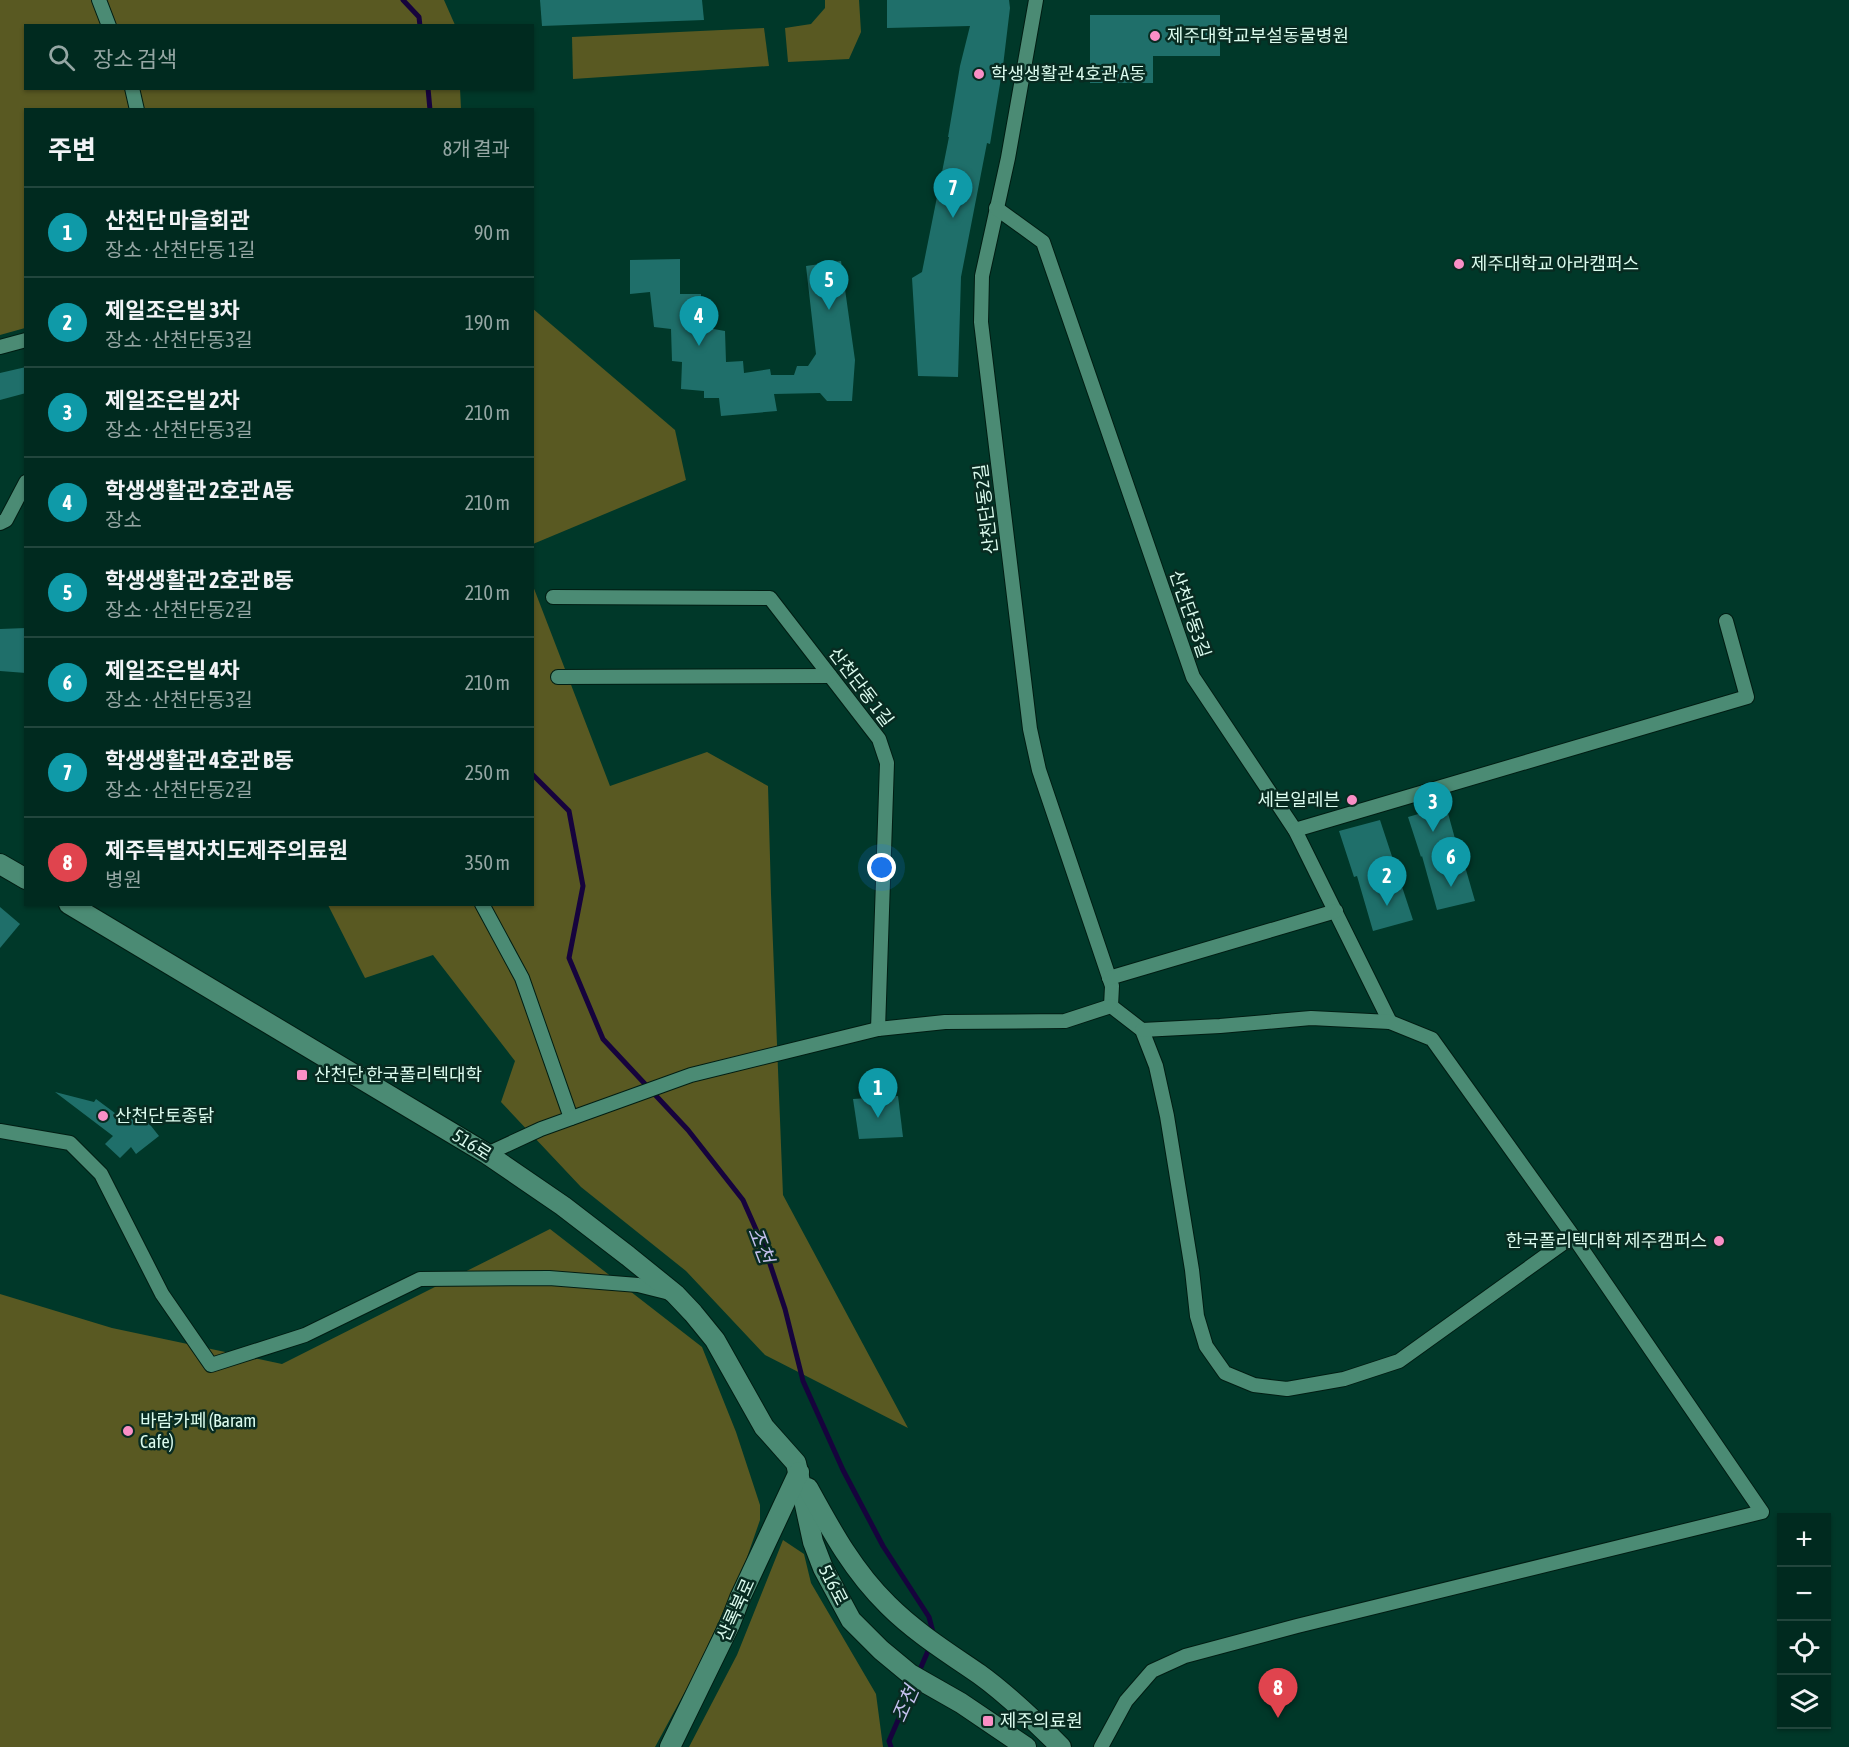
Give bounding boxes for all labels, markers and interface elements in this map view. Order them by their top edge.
search box [24,24,534,90]
place label: 제주대학교부설동물병원 [1167,25,1349,46]
marker: 제주대학교부설동물병원 [1148,29,1162,43]
icon: search [45,41,78,74]
text: 장소 검색 [93,46,177,72]
place label: 학생생활관 4호관 A동 [991,63,1146,84]
marker: 학생생활관 4호관 A동 [972,67,986,81]
text: 주변 [48,135,96,165]
text: 8개 결과 [443,137,510,160]
pin: 7 [934,168,972,218]
text: 산천단 마을회관 [105,207,250,233]
text: 1 [63,221,72,244]
text: 90 m [474,221,510,244]
text: 장소 · 산천단동 1길 [105,238,256,261]
place label: 제주대학교 아라캠퍼스 [1471,253,1639,274]
marker: 제주대학교 아라캠퍼스 [1452,257,1466,271]
pin: 5 [810,260,848,310]
pin: 4 [680,296,718,346]
text: 제일조은빌 3차 [105,297,240,323]
text: 2 [63,311,72,334]
text: 190 m [465,311,510,334]
text: 장소 · 산천단동3길 [105,328,253,351]
text: 제일조은빌 2차 [105,387,240,413]
text: 3 [63,401,72,424]
text: 210 m [465,401,510,424]
text: 장소 · 산천단동3길 [105,418,253,441]
street label: 산천단동2길 [970,462,1001,556]
text: 학생생활관 2호관 A동 [105,477,294,503]
text: 4 [63,491,72,514]
text: 210 m [465,491,510,514]
text: 장소 [105,508,142,531]
text: 학생생활관 2호관 B동 [105,567,294,593]
street label: 산천단동3길 [1166,567,1215,660]
text: 5 [63,581,72,604]
text: 210 m [465,581,510,604]
text: 장소 · 산천단동2길 [105,598,253,621]
street label: 산천단동 1길 [825,643,898,730]
text: 제일조은빌 4차 [105,657,240,683]
text: 6 [63,671,72,694]
text: 210 m [465,671,510,694]
text: 장소 · 산천단동3길 [105,688,253,711]
text: 학생생활관 4호관 B동 [105,747,294,773]
text: 7 [63,761,72,784]
text: 250 m [465,761,510,784]
text: 장소 · 산천단동2길 [105,778,253,801]
pin: 3 [1414,782,1452,832]
place label: 세븐일레븐 [1257,789,1340,810]
marker: 세븐일레븐 [1345,793,1359,807]
text: 제주특별자치도제주의료원 [105,837,348,863]
pin: 6 [1432,838,1470,887]
text: 8 [63,851,72,874]
text: 350 m [465,851,510,874]
your location [867,853,896,882]
pin: 2 [1368,856,1406,906]
text: 병원 [105,868,142,891]
place label: 산천단 한국폴리텍대학 [314,1064,482,1085]
marker: 산천단 한국폴리텍대학 [295,1068,309,1082]
pin: 1 [858,1068,898,1118]
place label: 산천단토종닭 [115,1105,214,1126]
marker: 산천단토종닭 [96,1109,110,1123]
street label: 516로 [449,1125,496,1165]
water label: 조천 [744,1224,780,1269]
place label: 한국폴리텍대학 제주캠퍼스 [1506,1230,1707,1251]
marker: 한국폴리텍대학 제주캠퍼스 [1712,1234,1726,1248]
place label: 바람카페 (Baram Cafe) [140,1410,256,1452]
marker: 바람카페 (Baram Cafe) [121,1424,135,1438]
map controls [1777,1513,1831,1729]
button: + [1777,1513,1831,1567]
street label: 516로 [815,1561,852,1608]
button: − [1777,1567,1831,1621]
street label: 산록북로 [712,1575,759,1644]
button: locate [1777,1621,1831,1675]
pin: 8 [1258,1668,1298,1718]
button: layers [1777,1675,1831,1729]
water label: 조천 [887,1680,924,1725]
place label: 제주의료원 [1000,1710,1083,1731]
marker: 제주의료원 [981,1714,995,1728]

